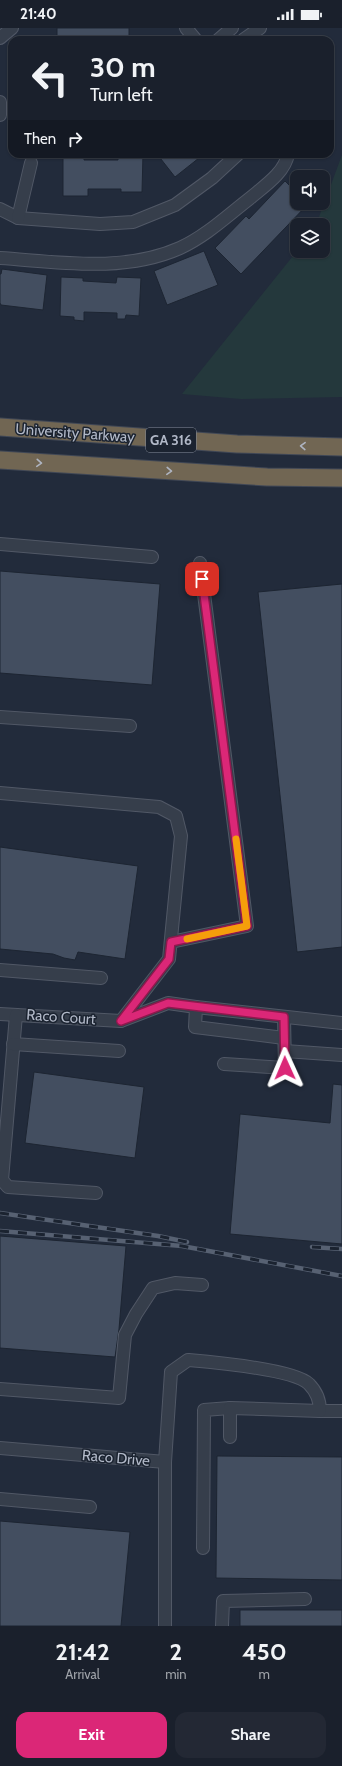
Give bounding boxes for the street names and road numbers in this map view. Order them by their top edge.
street label: University Parkway [15,420,136,446]
road number: GA 316 [146,428,196,452]
street label: Raco Court [26,1006,96,1028]
street label: Raco Drive [81,1446,151,1470]

